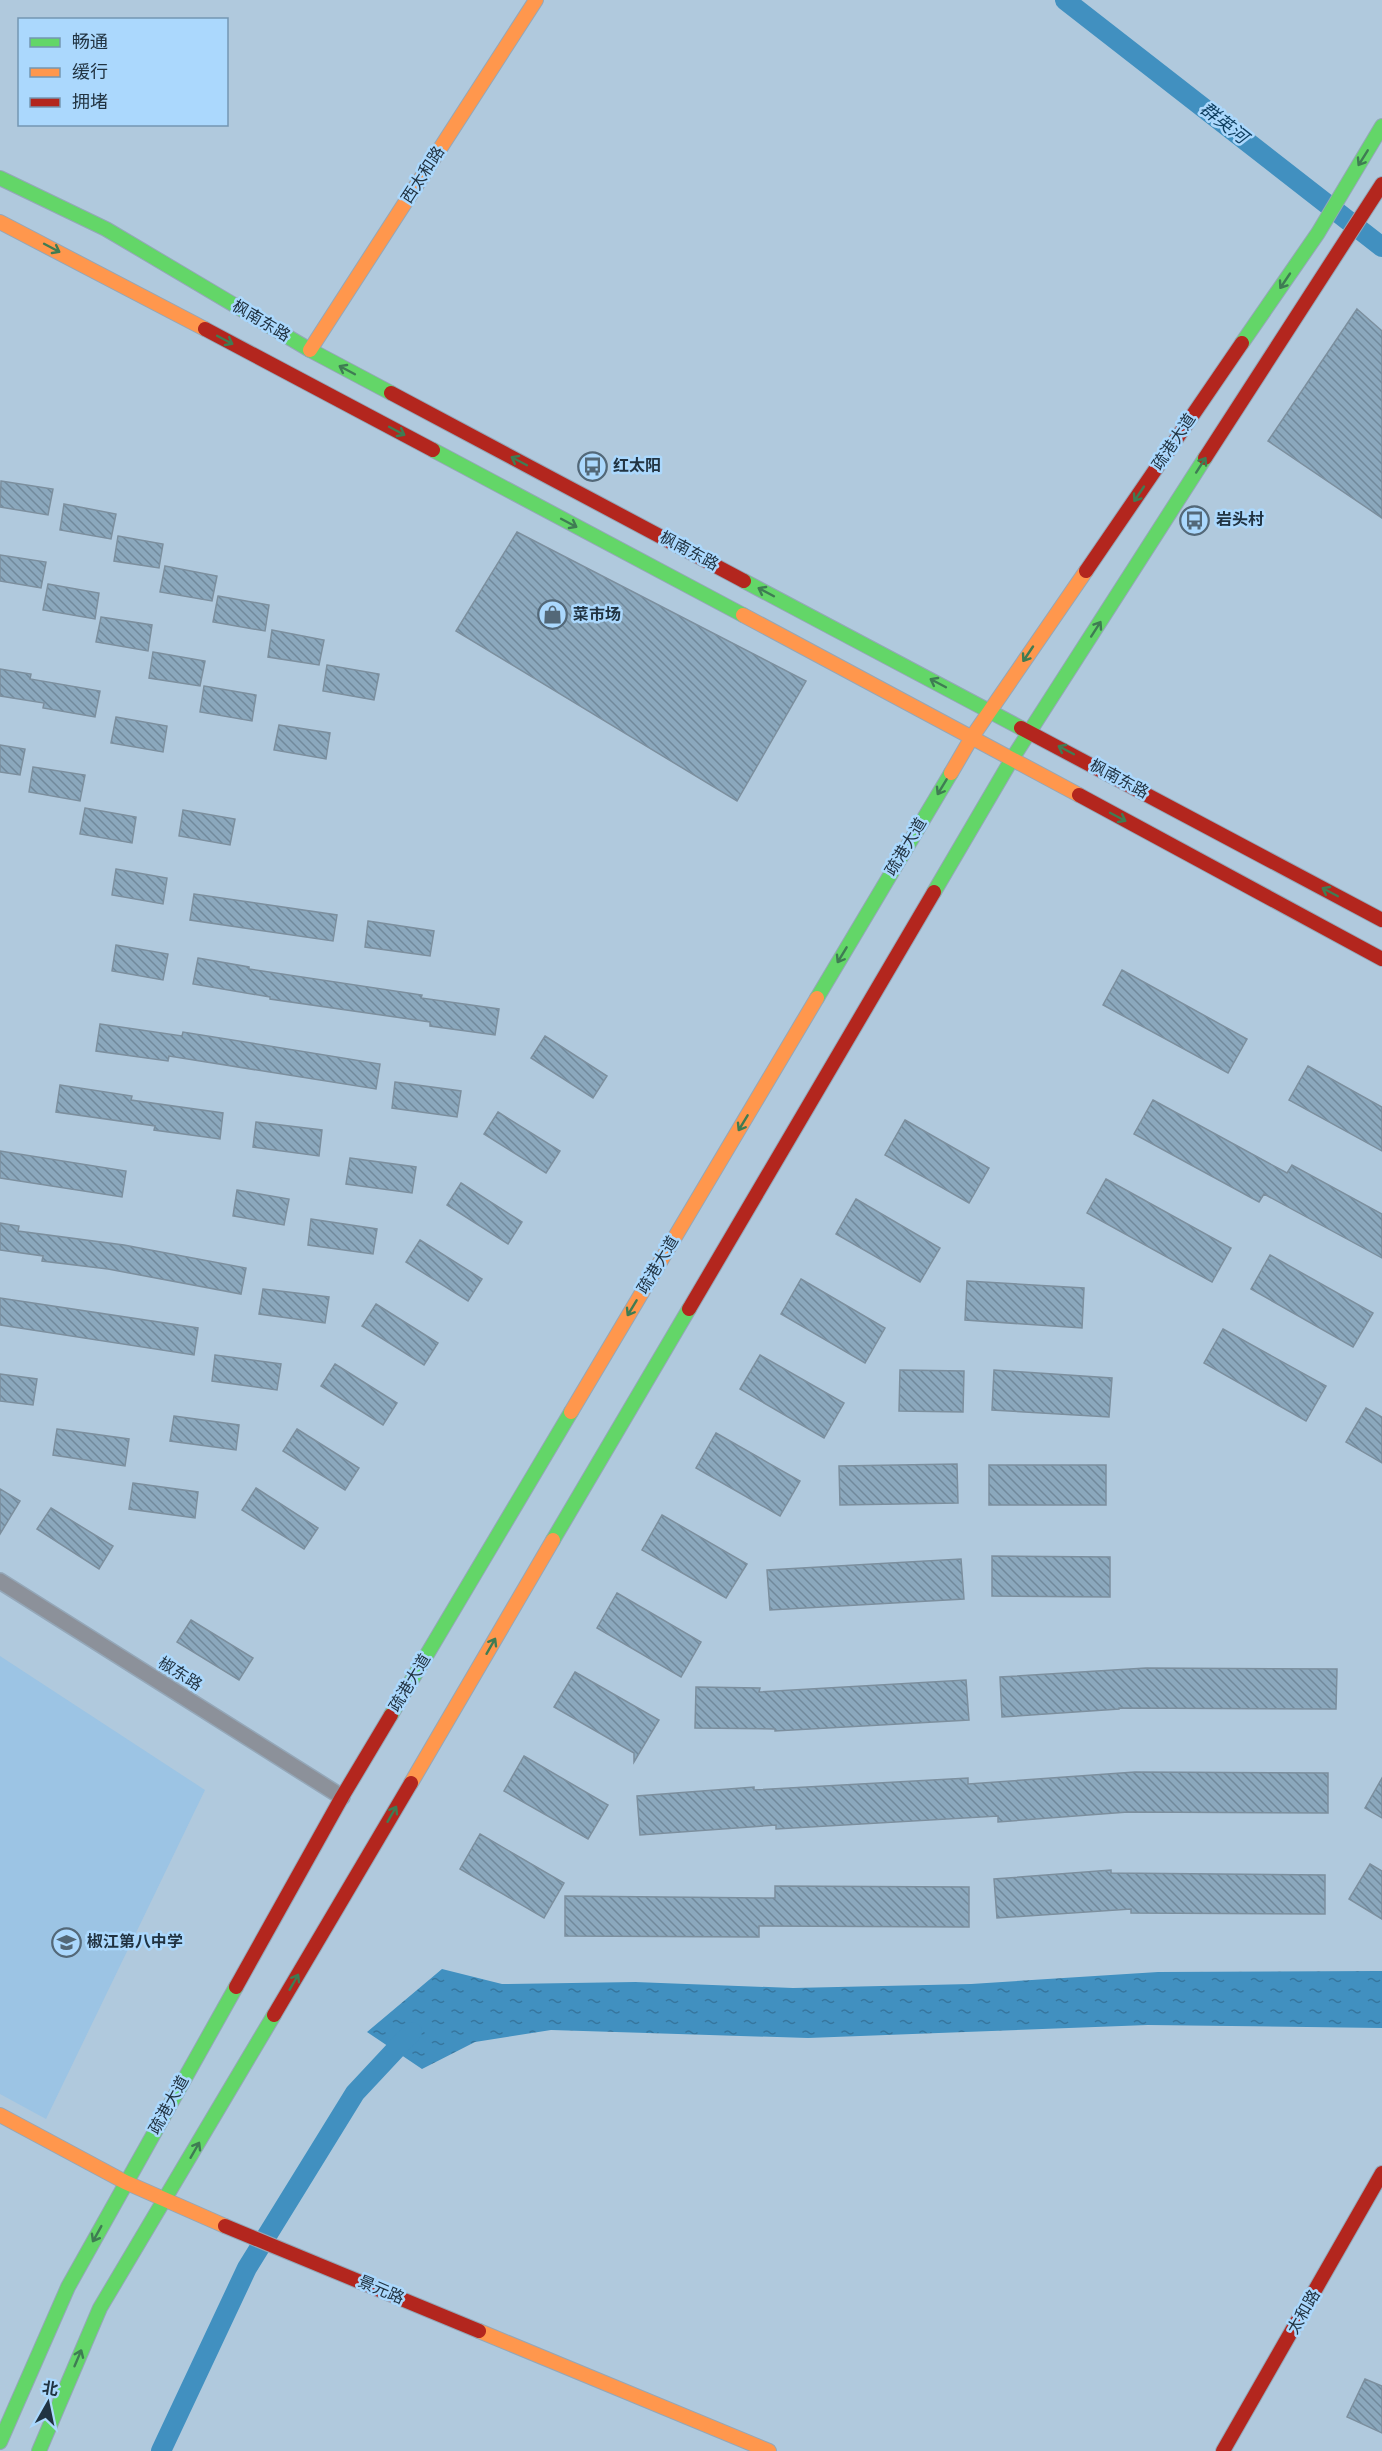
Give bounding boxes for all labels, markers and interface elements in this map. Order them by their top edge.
legend [18,18,228,126]
text: 畅通 [72,30,108,54]
text: 缓行 [72,60,108,84]
text: 拥堵 [72,90,108,114]
water label: 群英河 [1195,97,1255,151]
street label: 西太和路 [396,142,450,208]
one-way arrow [1356,149,1369,166]
one-way arrow [43,243,61,254]
one-way arrow [1279,272,1291,288]
street label: 枫南东路 [228,295,294,347]
one-way arrow [215,335,233,346]
one-way arrow [339,364,356,376]
street label: 疏港大道 [1147,409,1201,475]
one-way arrow [388,425,405,437]
bus stop icon: 红太阳 [576,450,608,482]
one-way arrow [511,455,529,466]
place label: 红太阳 [613,455,661,477]
one-way arrow [1196,457,1208,474]
one-way arrow [1133,485,1145,501]
bus stop icon: 岩头村 [1179,504,1211,536]
place label: 岩头村 [1216,509,1264,531]
one-way arrow [560,517,577,529]
street label: 枫南东路 [656,526,722,576]
one-way arrow [757,586,775,597]
shop icon: 菜市场 [536,599,568,631]
place label: 菜市场 [573,604,621,626]
one-way arrow [1090,621,1102,638]
one-way arrow [1022,646,1034,662]
one-way arrow [930,677,947,689]
one-way arrow [1058,744,1075,756]
street label: 枫南东路 [1086,754,1152,804]
one-way arrow [936,778,948,795]
one-way arrow [1109,812,1127,823]
street label: 疏港大道 [880,814,932,880]
one-way arrow [1322,886,1340,897]
one-way arrow [836,946,848,963]
one-way arrow [736,1114,748,1131]
street label: 疏港大道 [632,1232,684,1298]
one-way arrow [626,1299,638,1316]
one-way arrow [485,1638,497,1655]
street label: 疏港大道 [384,1650,436,1716]
street label: 椒东路 [154,1652,206,1696]
one-way arrow [387,1806,399,1823]
school or university icon: 椒江第八中学 [50,1926,82,1958]
place label: 椒江第八中学 [87,1931,183,1953]
one-way arrow [288,1974,300,1991]
street label: 疏港大道 [144,2072,194,2138]
one-way arrow [189,2142,201,2159]
one-way arrow [91,2225,103,2242]
street label: 景元路 [355,2270,407,2310]
street label: 太和路 [1282,2286,1326,2338]
one-way arrow [73,2350,84,2368]
north arrow [18,2373,78,2433]
text: 北 [41,2377,60,2401]

